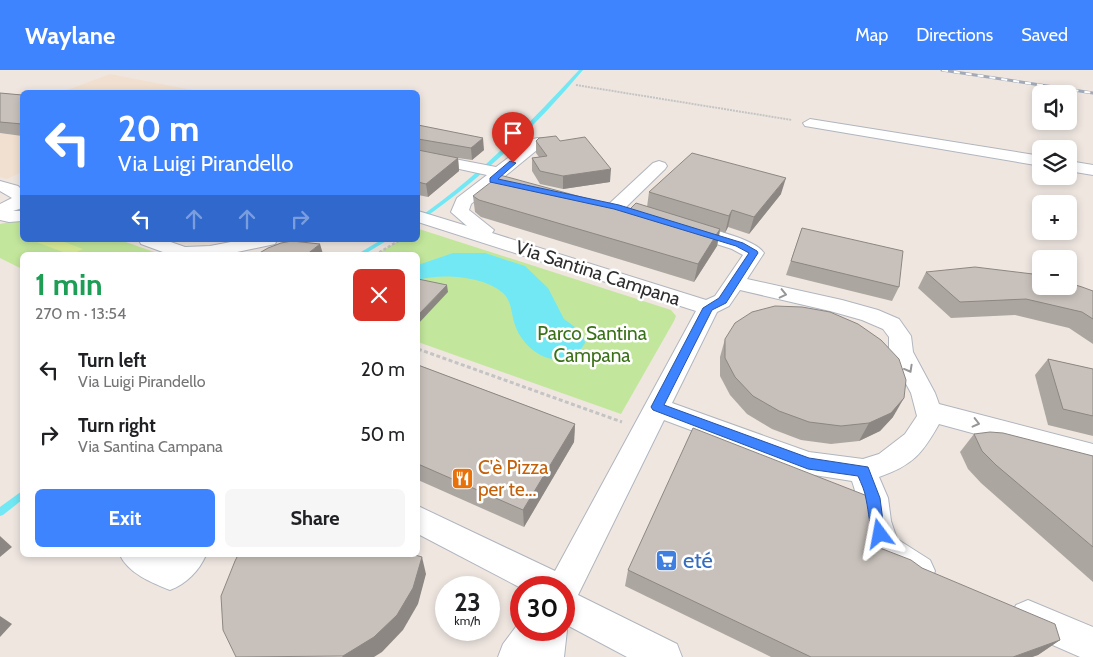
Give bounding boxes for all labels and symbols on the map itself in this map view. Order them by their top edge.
pin [492,112,534,163]
street label: Via Santina Campana [513,235,683,311]
one-way arrow [779,288,788,299]
park label: Parco Santina Campana [537,322,647,367]
one-way arrow [903,363,913,372]
one-way arrow [971,417,980,428]
place label: C'è Pizza per te... [478,456,548,501]
restaurant icon: C'è Pizza per te... [450,466,474,490]
position arrow [853,507,905,559]
place label: eté [683,547,713,574]
supermarket icon: eté [655,548,679,572]
speed limit sign: 30 [510,576,575,641]

